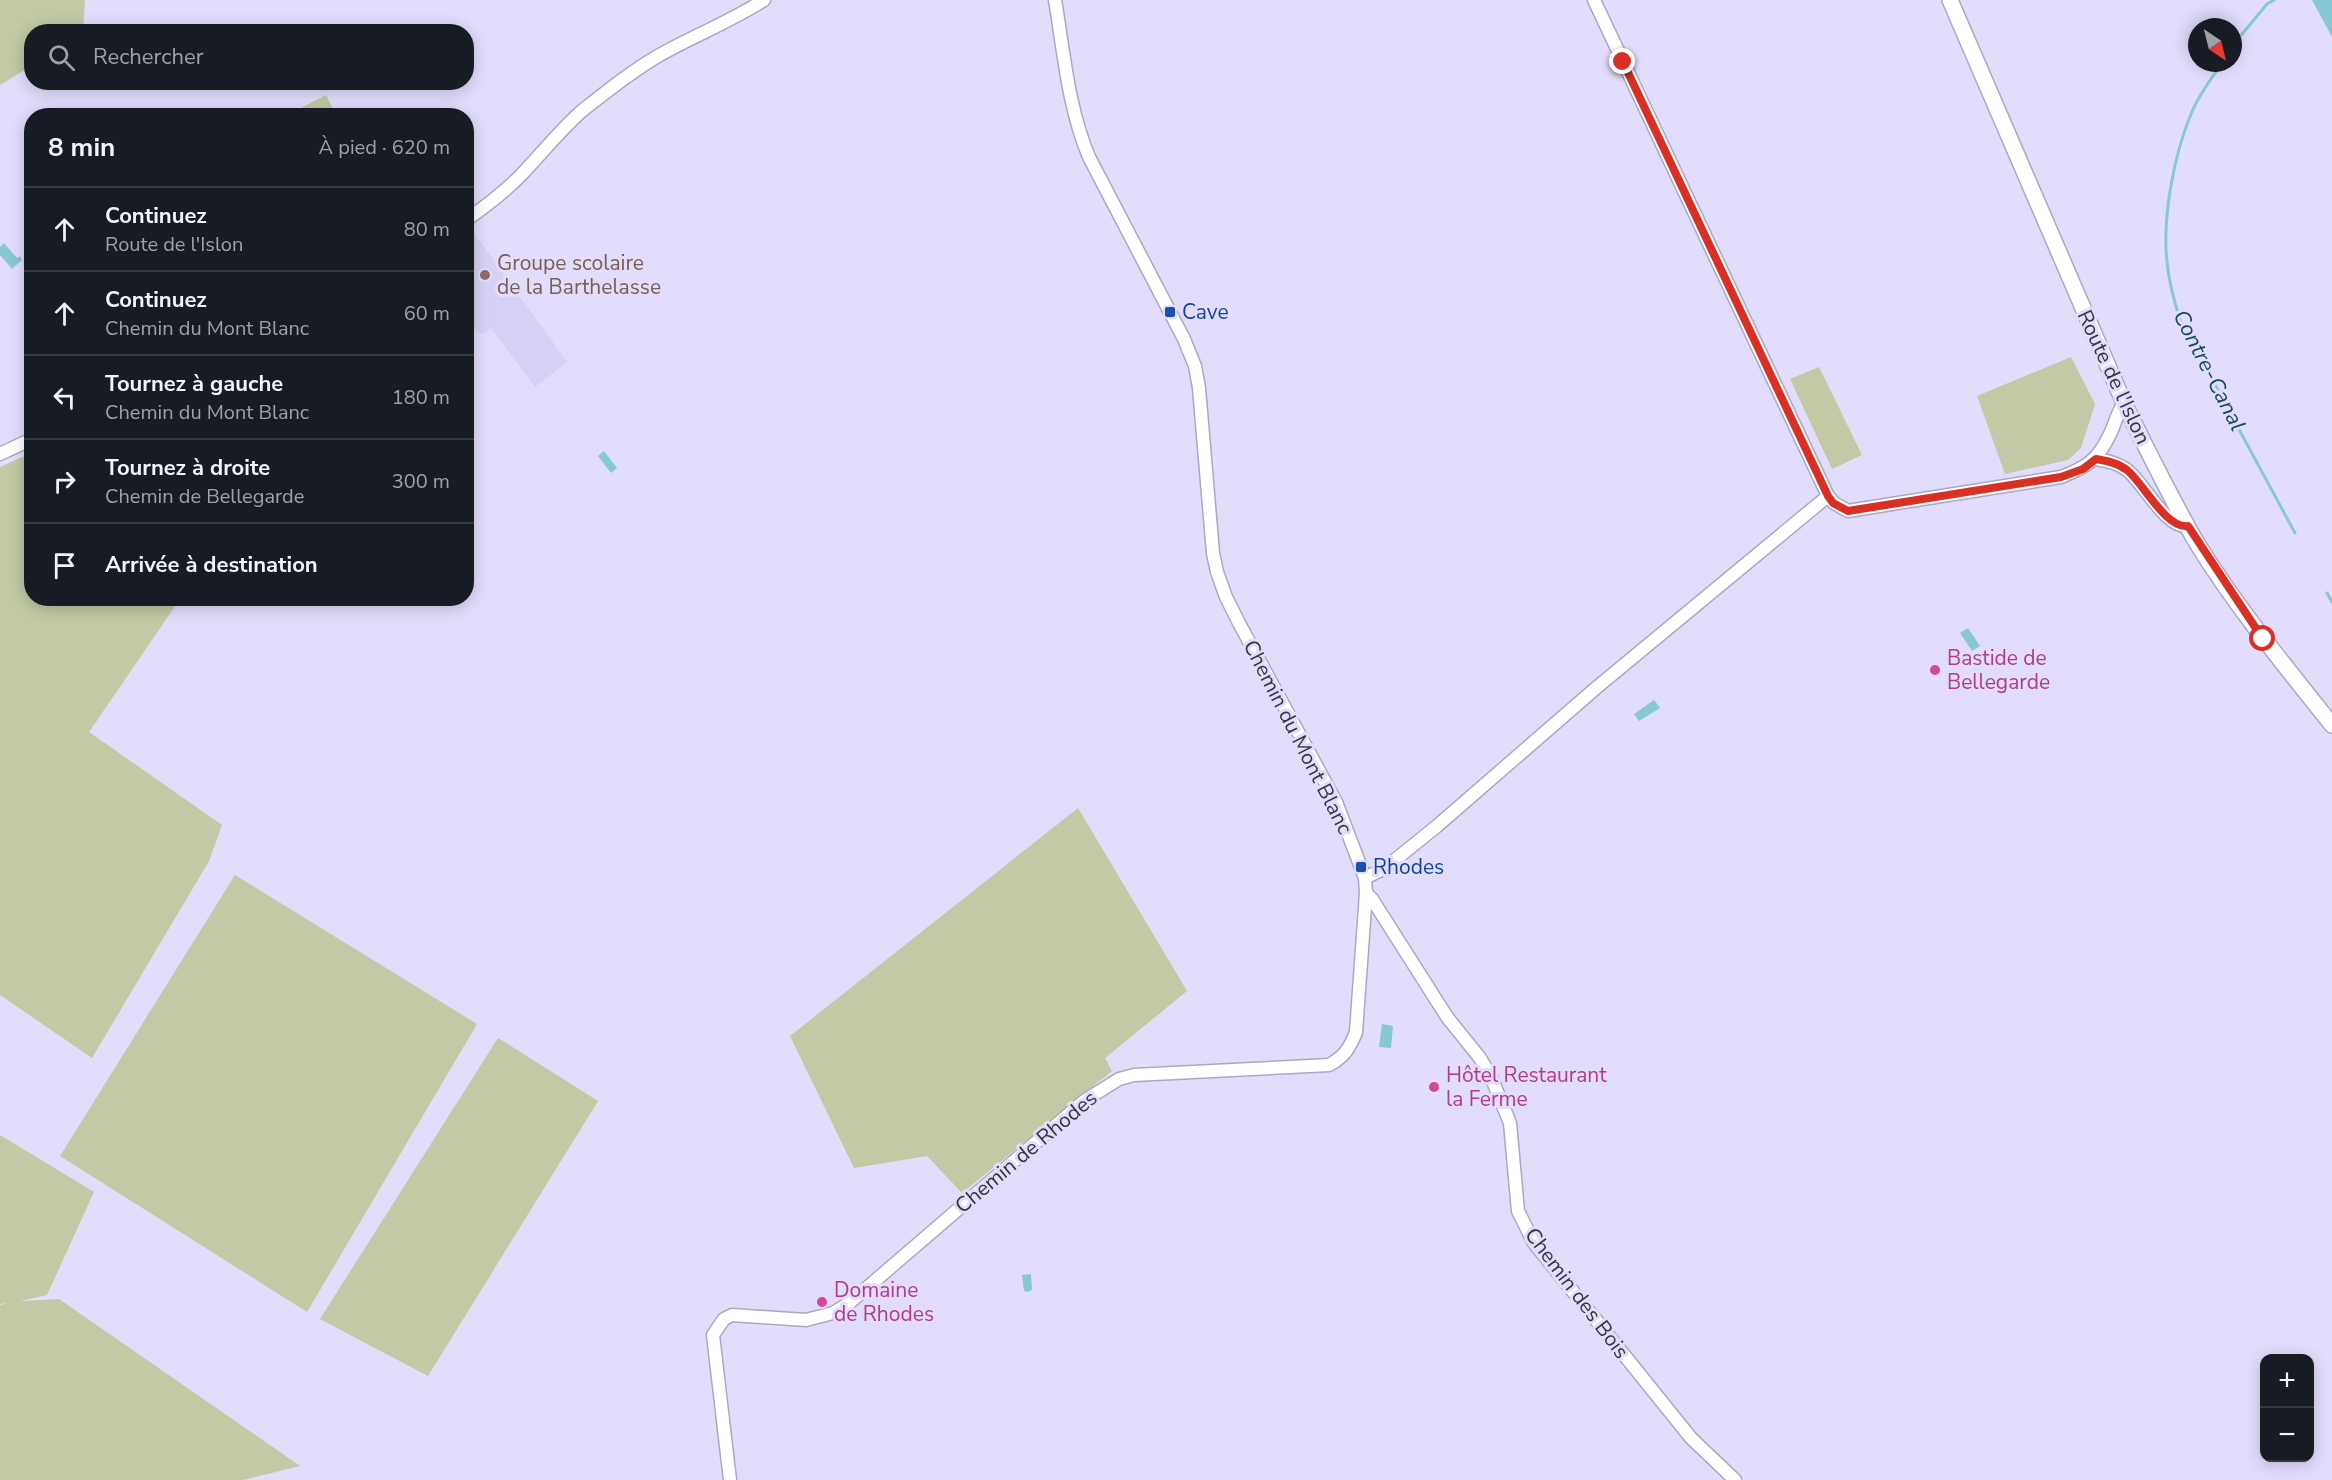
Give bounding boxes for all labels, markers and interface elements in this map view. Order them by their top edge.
north arrow [2188,18,2242,72]
search box [24,24,474,90]
icon: search [45,41,78,74]
text: Rechercher [93,42,204,72]
route end [1609,48,1635,74]
text: 8 min [48,130,115,165]
text: À pied · 620 m [319,134,450,161]
text: Continuez [105,201,207,231]
icon: ahead [48,213,81,246]
text: 80 m [404,216,450,243]
text: Route de l'Islon [105,231,243,258]
place label: Groupe scolaire de la Barthelasse [497,249,661,301]
marker: Groupe scolaire de la Barthelasse [478,268,492,282]
text: Continuez [105,285,207,315]
icon: ahead [48,297,81,330]
place label: Cave [1182,298,1229,326]
text: 60 m [404,300,450,327]
marker: Cave [1163,305,1177,319]
street label: Route de l'Islon [2071,305,2157,449]
water label: Contre-Canal [2166,305,2252,436]
text: Chemin du Mont Blanc [105,315,309,342]
text: Tournez à gauche [105,369,283,399]
icon: left [48,381,81,414]
text: 180 m [392,384,450,411]
text: Chemin du Mont Blanc [105,399,309,426]
text: Tournez à droite [105,453,270,483]
icon: right [48,465,81,498]
text: 300 m [392,468,450,495]
text: Chemin de Bellegarde [105,483,304,510]
icon: arrive [48,549,81,582]
text: Arrivée à destination [105,550,318,580]
route start [2249,625,2275,651]
street label: Chemin du Mont Blanc [1237,635,1359,839]
place label: Bastide de Bellegarde [1947,644,2050,696]
marker: Bastide de Bellegarde [1928,663,1942,677]
place label: Rhodes [1373,853,1444,881]
marker: Rhodes [1354,860,1368,874]
place label: Hôtel Restaurant la Ferme [1446,1061,1607,1113]
marker: Hôtel Restaurant la Ferme [1427,1080,1441,1094]
street label: Chemin de Rhodes [949,1084,1103,1220]
street label: Chemin des Bois [1519,1222,1635,1364]
place label: Domaine de Rhodes [834,1276,934,1328]
marker: Domaine de Rhodes [815,1295,829,1309]
map controls [2260,1354,2314,1462]
button: + [2260,1354,2314,1408]
button: − [2260,1408,2314,1462]

